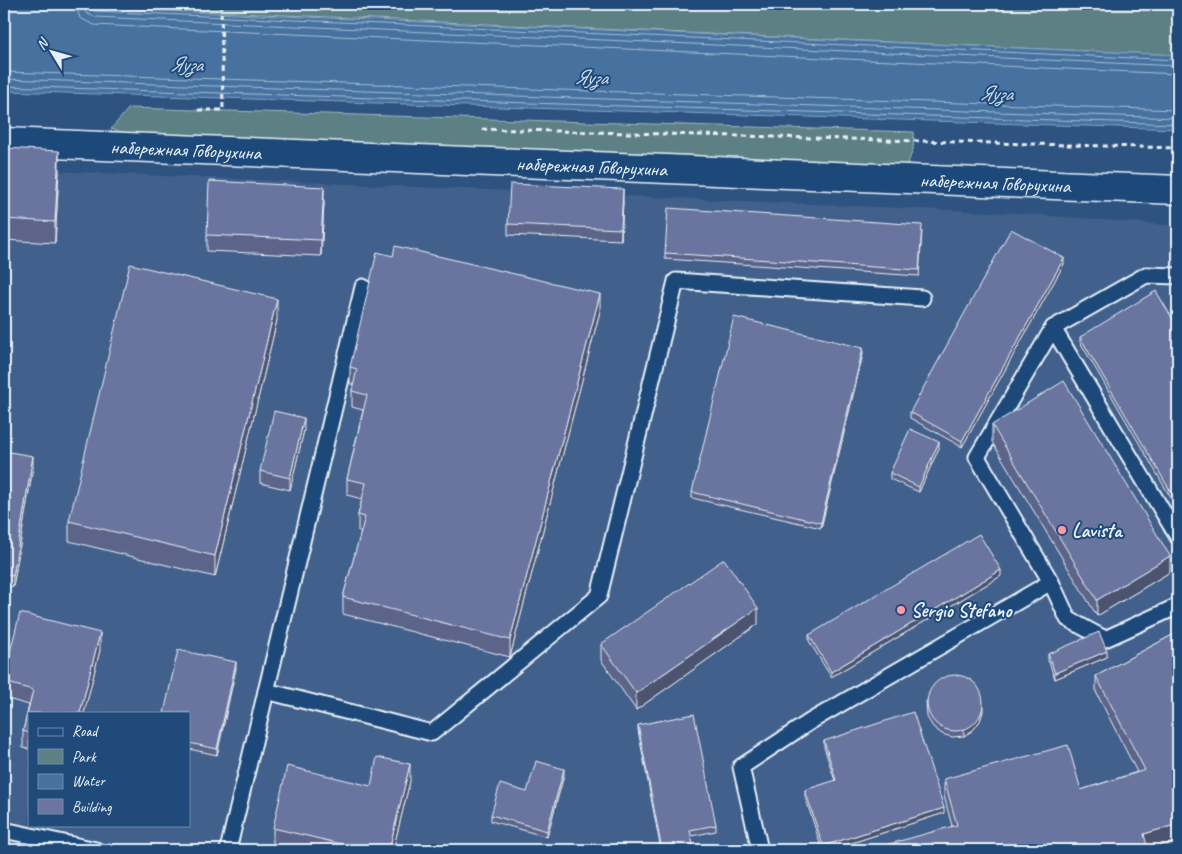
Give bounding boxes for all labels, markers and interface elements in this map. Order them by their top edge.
north arrow [28,28,78,78]
text: N [33,34,53,53]
water label: Яуза [169,51,205,78]
water label: Яуза [574,63,610,92]
water label: Яуза [979,79,1015,108]
street label: набережная Говорухина [110,134,263,165]
street label: набережная Говорухина [516,150,669,182]
street label: набережная Говорухина [919,167,1072,198]
place label: Lavista [1072,518,1123,543]
marker: Lavista [1056,524,1068,536]
place label: Sergio Stefano [911,598,1013,623]
marker: Sergio Stefano [895,604,907,616]
legend [28,712,190,826]
text: Road [72,722,99,741]
text: Park [72,748,97,767]
text: Water [72,772,106,791]
text: Building [72,798,112,817]

